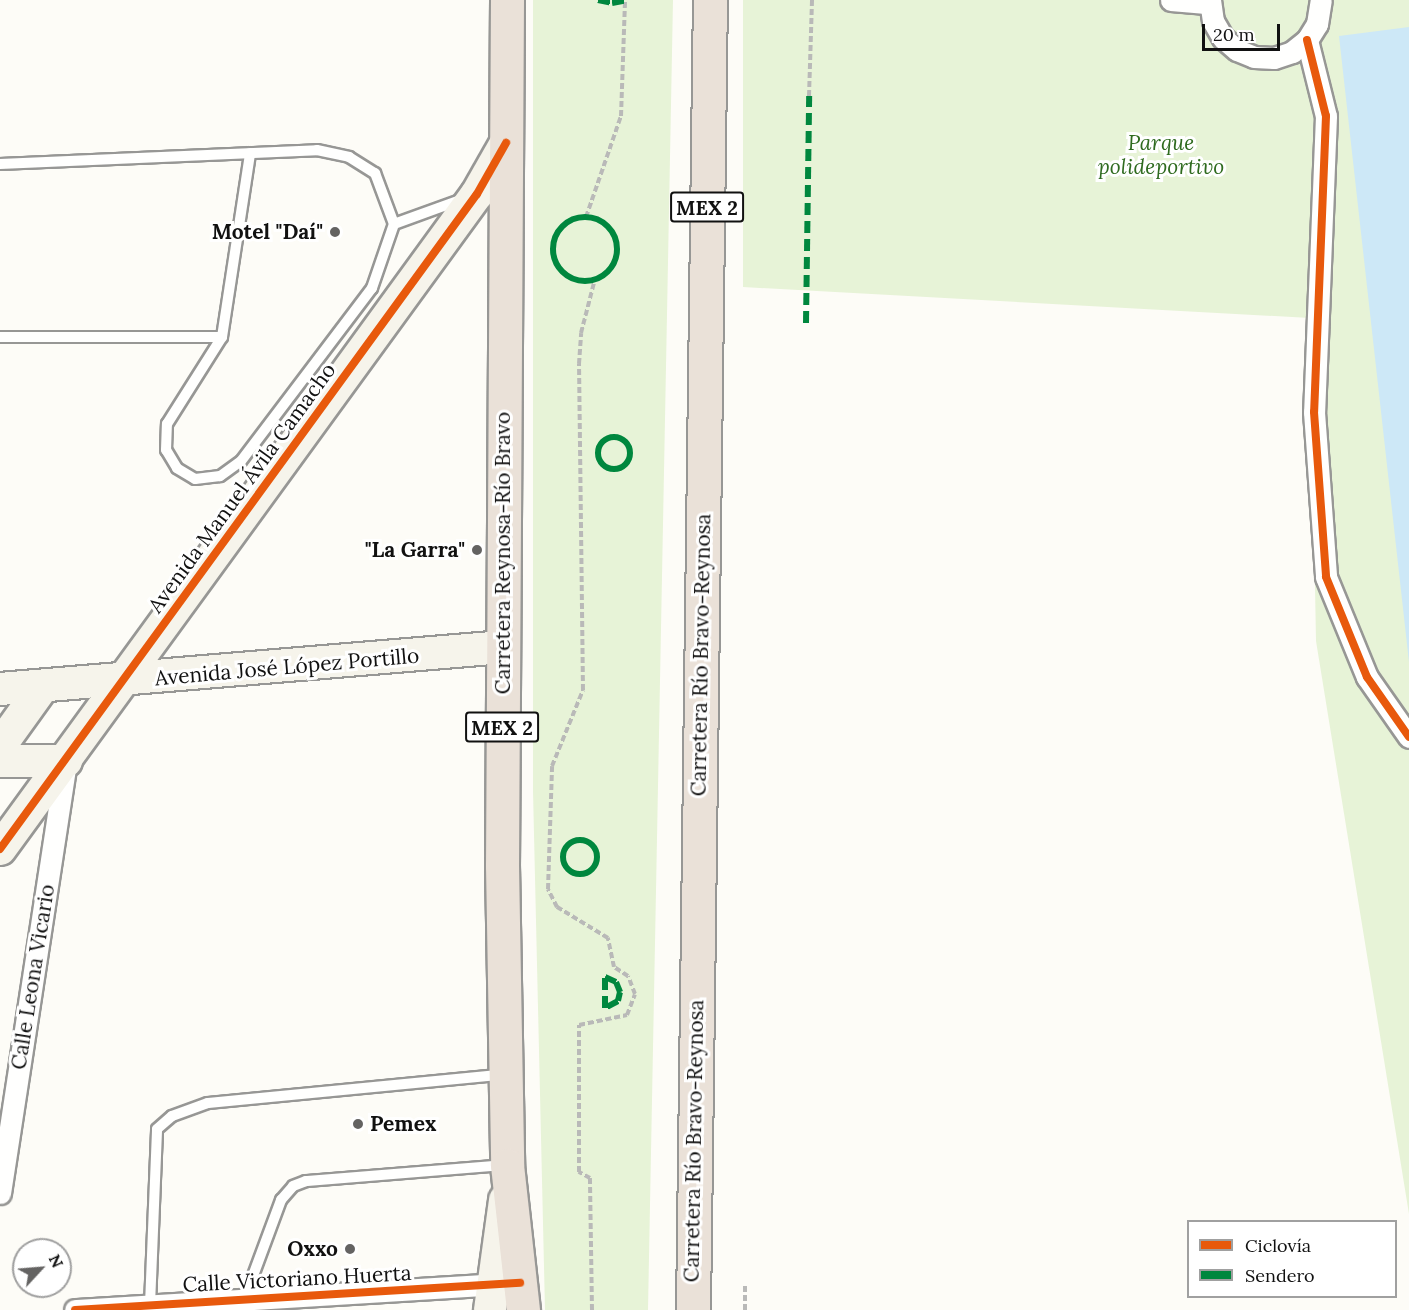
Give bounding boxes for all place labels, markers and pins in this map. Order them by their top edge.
place label: Motel "Daí" [212,219,323,245]
marker: Motel "Daí" [328,225,342,239]
place label: "La Garra" [365,537,465,563]
marker: "La Garra" [470,543,484,557]
place label: Pemex [370,1111,436,1137]
marker: Pemex [351,1117,365,1131]
place label: Oxxo [287,1236,338,1262]
marker: Oxxo [343,1242,357,1256]

